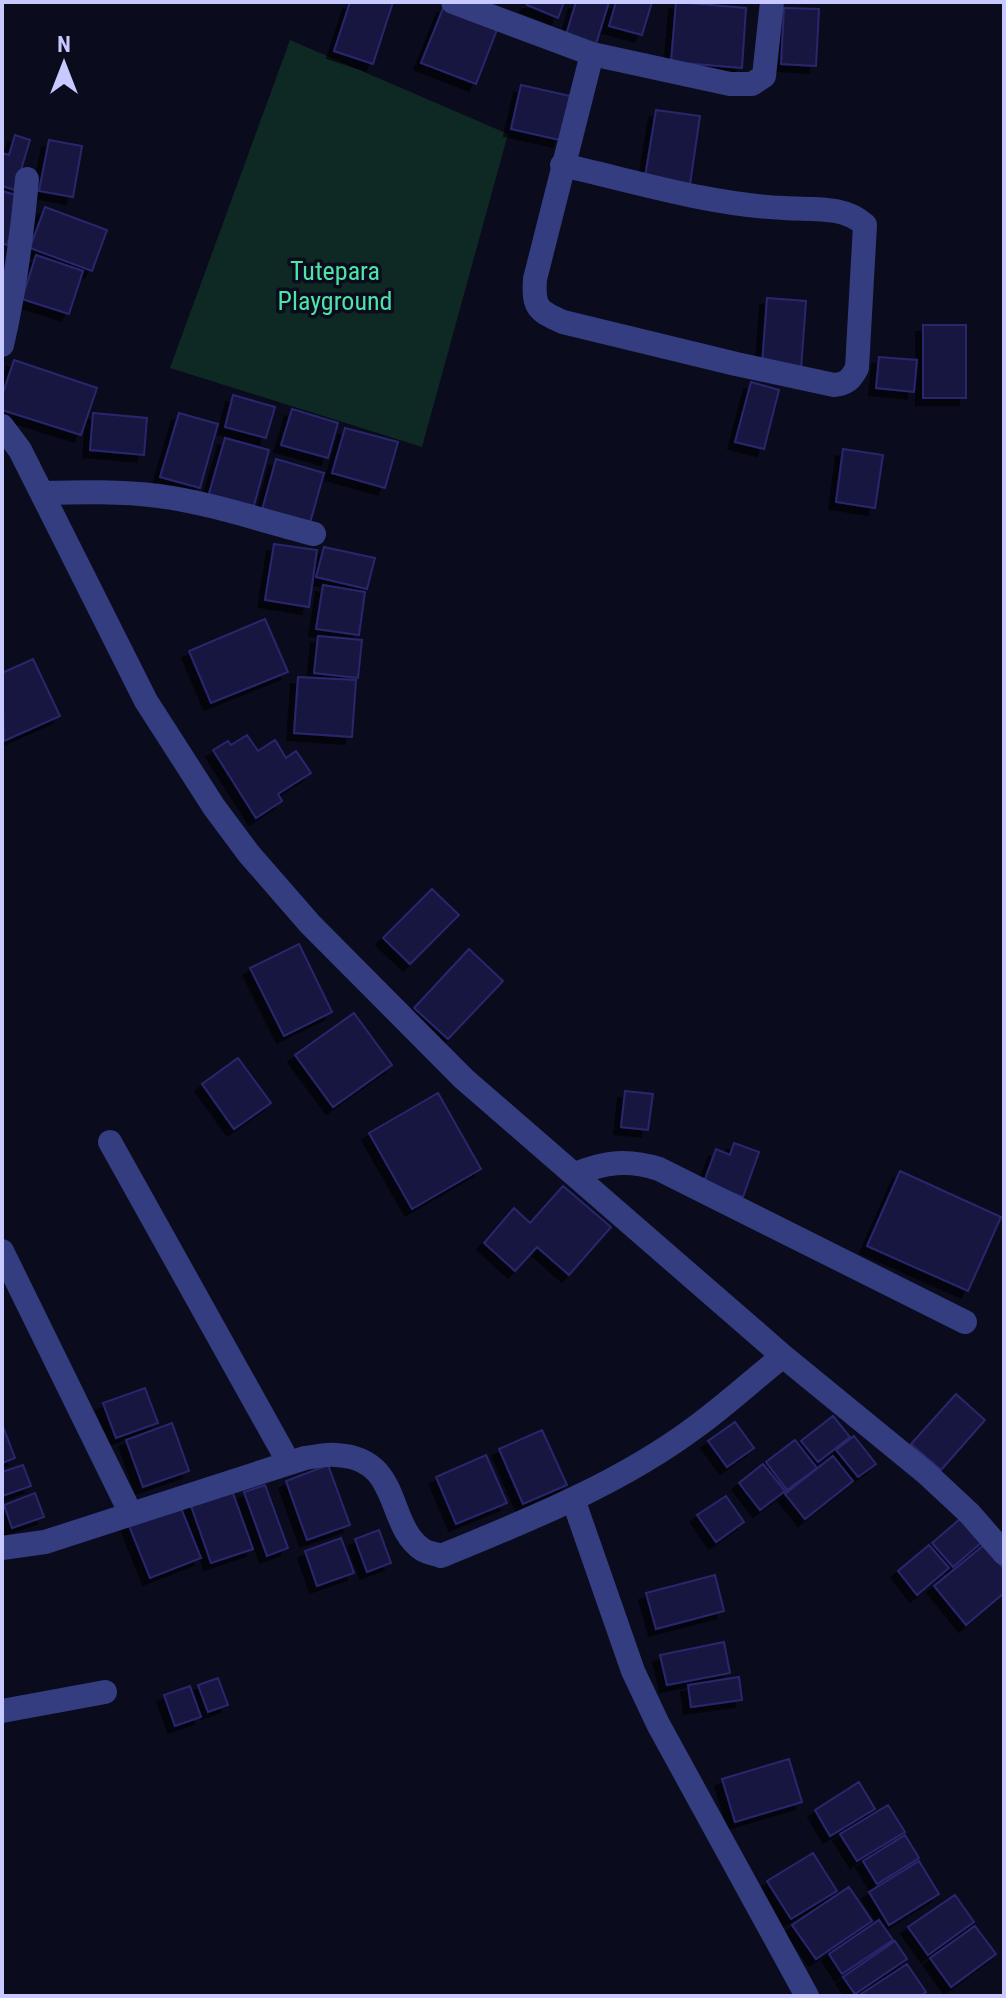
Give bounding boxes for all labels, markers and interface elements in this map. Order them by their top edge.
north arrow [24,24,104,104]
text: N [57,32,71,57]
park label: Tutepara Playground [278,256,392,316]

